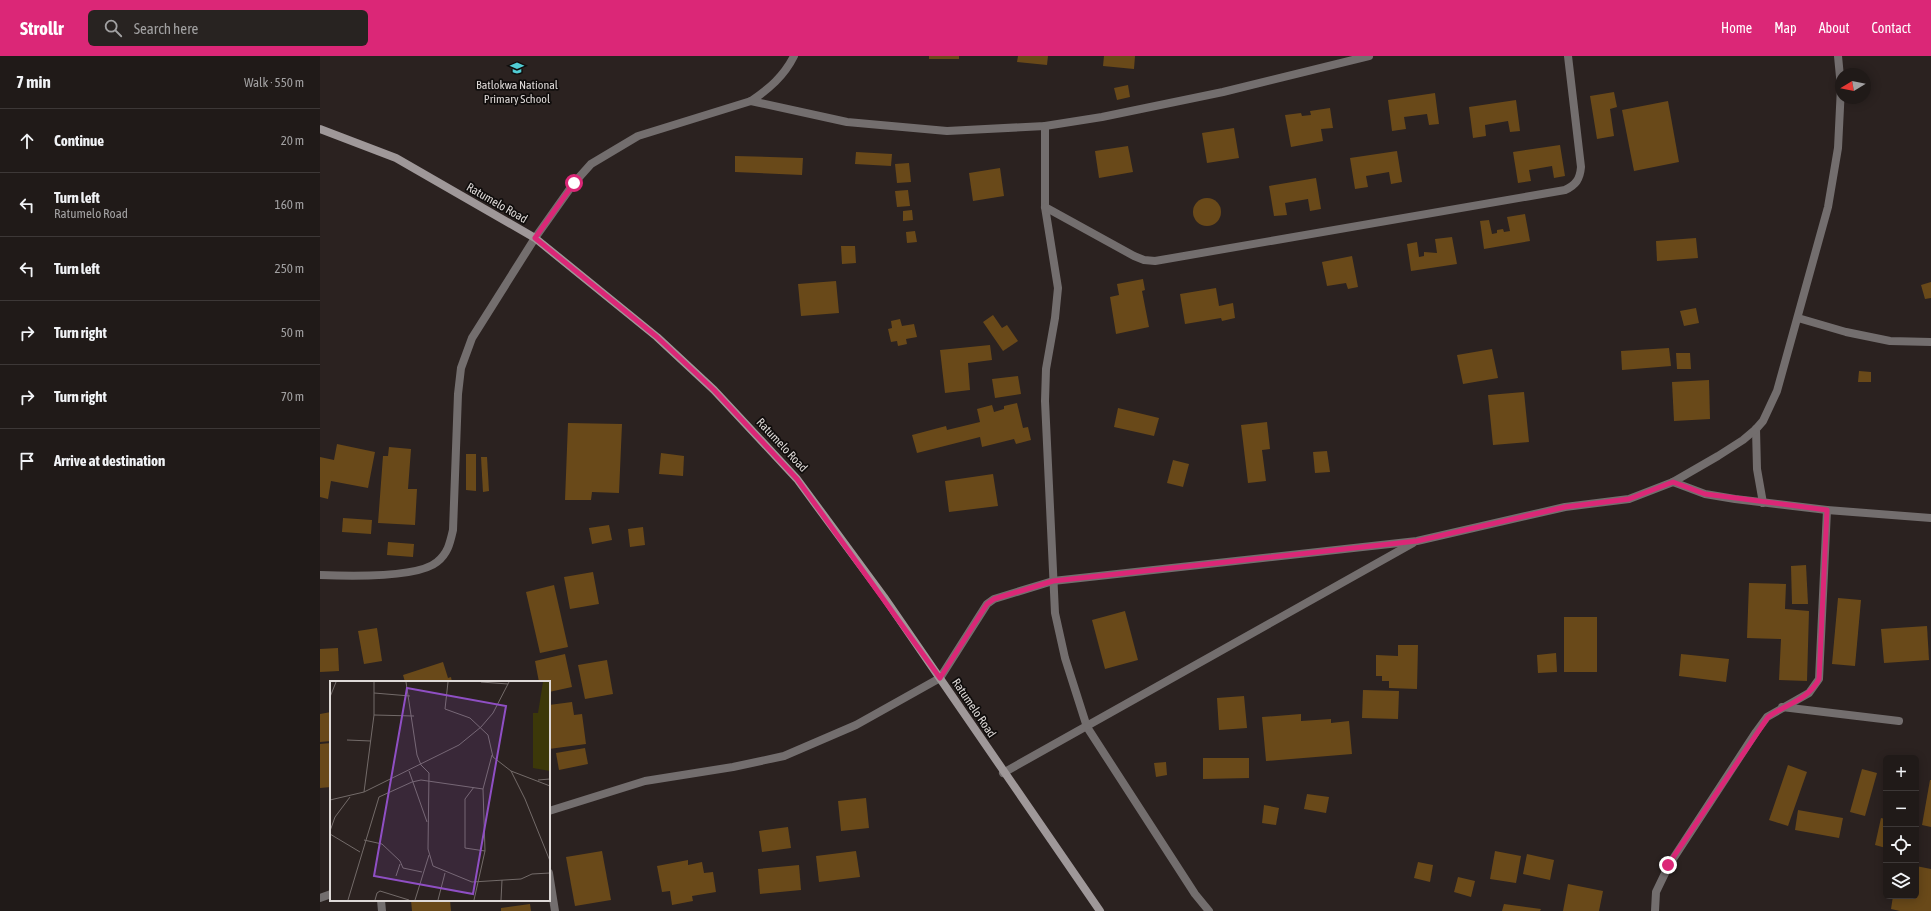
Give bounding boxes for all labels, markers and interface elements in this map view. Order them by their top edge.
search box [88,10,368,46]
text: Strollr [20,17,64,39]
icon: search [102,17,124,39]
text: Search here [134,20,198,37]
text: Home [1721,20,1752,36]
text: Map [1774,20,1797,36]
text: About [1819,20,1850,36]
text: Contact [1872,20,1911,36]
school or university icon: Batlokwa National Primary School [509,60,525,76]
north arrow [1835,68,1871,104]
text: 7 min [16,72,51,92]
text: Walk · 550 m [244,75,304,90]
place label: Batlokwa National Primary School [476,78,559,106]
icon: ahead [16,130,38,152]
text: Continue [54,132,104,149]
text: 20 m [281,133,304,148]
route start [565,174,583,192]
street label: Ratumelo Road [464,180,530,226]
text: Turn left [54,189,100,206]
icon: left [16,194,38,216]
text: 160 m [275,197,304,212]
text: Ratumelo Road [54,206,128,221]
icon: left [16,258,38,280]
text: Turn left [54,260,100,277]
text: 250 m [275,261,304,276]
icon: right [16,322,38,344]
text: Turn right [54,324,107,341]
text: 50 m [281,325,304,340]
icon: right [16,386,38,408]
text: Turn right [54,388,107,405]
text: 70 m [281,389,304,404]
street label: Ratumelo Road [754,415,810,475]
icon: arrive [16,450,38,472]
text: Arrive at destination [54,452,165,469]
street label: Ratumelo Road [949,676,999,740]
inset map [330,681,550,901]
map controls [1883,755,1919,899]
button: + [1883,755,1919,791]
button: − [1883,791,1919,827]
button: locate [1883,827,1919,863]
route end [1659,856,1677,874]
button: layers [1883,863,1919,899]

